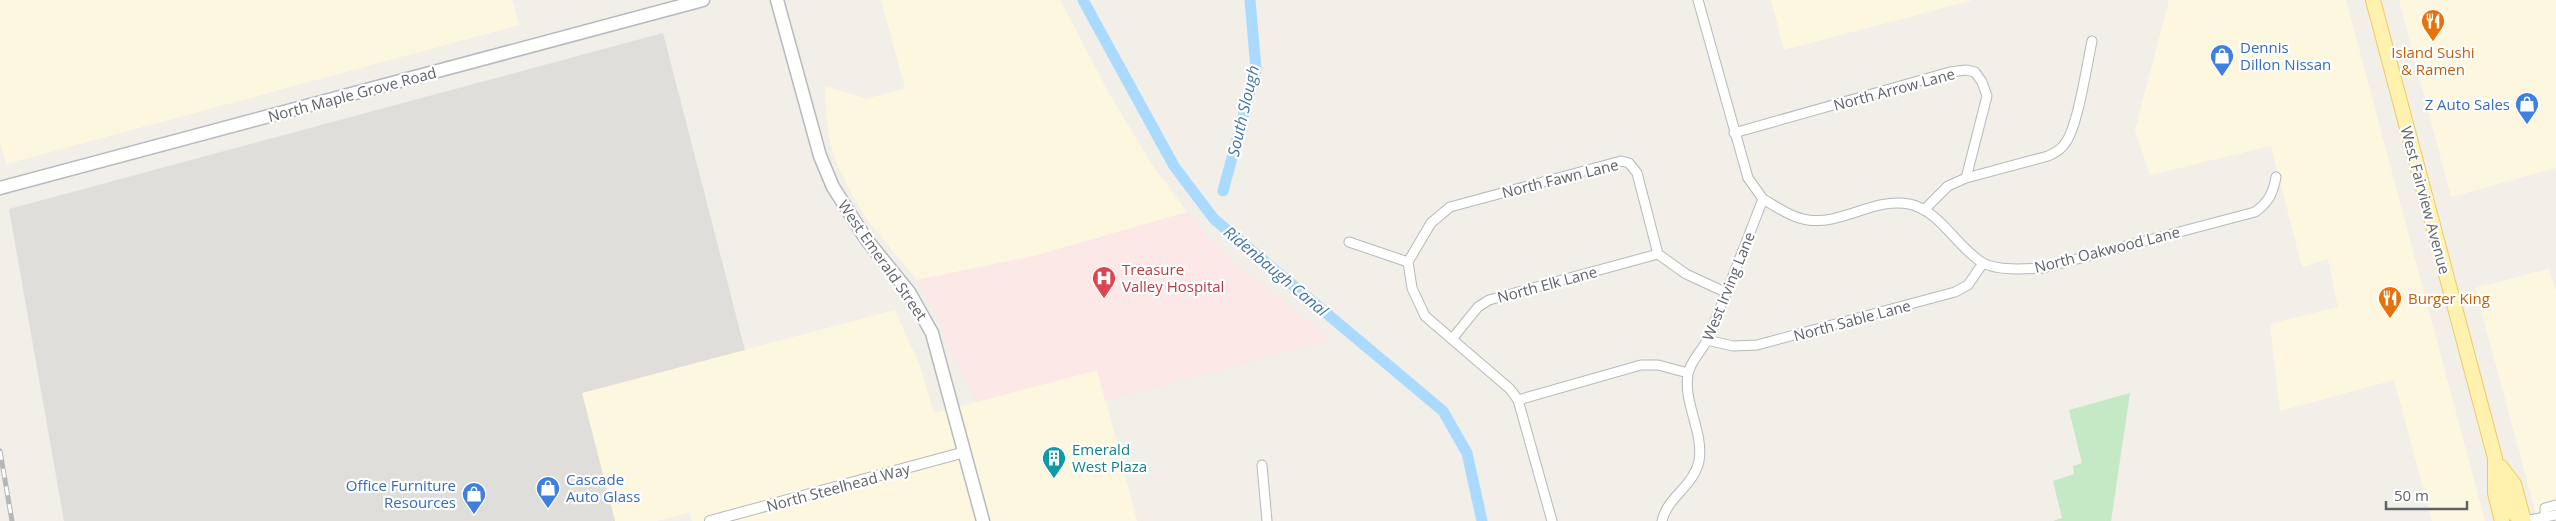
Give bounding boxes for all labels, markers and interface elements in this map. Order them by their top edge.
restaurant icon: Island Sushi & Ramen [2420,8,2446,42]
place label: Dennis Dillon Nissan [2240,37,2331,74]
place label: Island Sushi & Ramen [2391,42,2475,79]
shop icon: Dennis Dillon Nissan [2209,43,2235,77]
street label: North Maple Grove Road [266,62,438,126]
water label: South Slough [1222,63,1264,159]
street label: North Arrow Lane [1831,63,1957,115]
shop icon: Z Auto Sales [2514,91,2540,125]
place label: Z Auto Sales [2425,94,2510,114]
street label: West Fairview Avenue [2397,124,2455,276]
street label: North Fawn Lane [1500,154,1620,202]
street label: West Emerald Street [834,196,932,324]
water label: Ridenbaugh Canal [1219,221,1333,322]
street label: North Oakwood Lane [2032,221,2182,277]
street label: West Irving Lane [1697,229,1759,343]
place label: Treasure Valley Hospital [1122,259,1224,296]
street label: North Elk Lane [1495,261,1599,307]
hospital icon: Treasure Valley Hospital [1091,265,1117,299]
restaurant icon: Burger King [2377,285,2403,319]
place label: Burger King [2408,288,2490,308]
street label: North Sable Lane [1791,295,1913,345]
place label: Emerald West Plaza [1072,439,1147,476]
building icon: Emerald West Plaza [1041,445,1067,479]
street label: North Steelhead Way [764,458,912,516]
place label: Cascade Auto Glass [566,469,640,506]
place label: Office Furniture Resources [346,475,456,512]
shop icon: Cascade Auto Glass [535,475,561,509]
scale bar [2386,478,2467,510]
shop icon: Office Furniture Resources [461,481,487,515]
text: 50 m [2394,485,2429,505]

